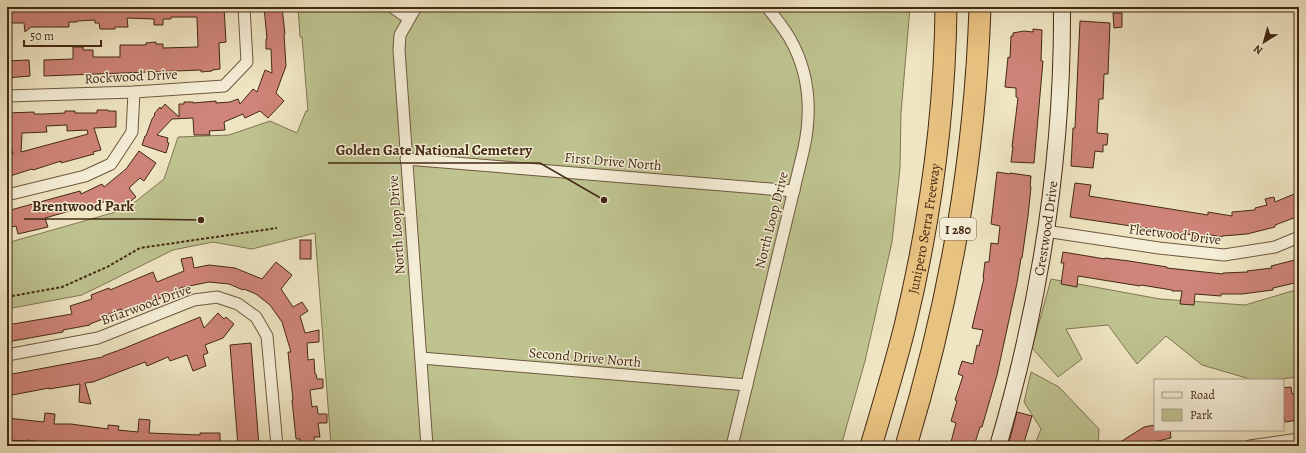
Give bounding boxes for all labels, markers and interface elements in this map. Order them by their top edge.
scale bar [24,22,101,48]
north arrow [1244,22,1284,62]
text: 50 m [30,28,54,44]
text: N [1251,41,1266,58]
street label: Rockwood Drive [84,65,178,88]
callout: Golden Gate National Cemetery [328,136,540,163]
text: Golden Gate National Cemetery [336,140,533,160]
street label: First Drive North [563,148,663,175]
street label: Junipero Serra Freeway [904,162,945,296]
street label: North Loop Drive [750,169,793,271]
street label: North Loop Drive [384,175,409,275]
street label: Crestwood Drive [1030,180,1062,277]
callout: Brentwood Park [24,192,142,219]
text: Brentwood Park [32,196,134,216]
road number: I 280 [940,218,976,240]
street label: Fleetwood Drive [1128,219,1222,250]
street label: Briarwood Drive [98,279,194,330]
street label: Second Drive North [528,343,642,372]
legend [1154,379,1284,431]
text: Road [1190,387,1216,403]
text: Park [1190,407,1213,423]

